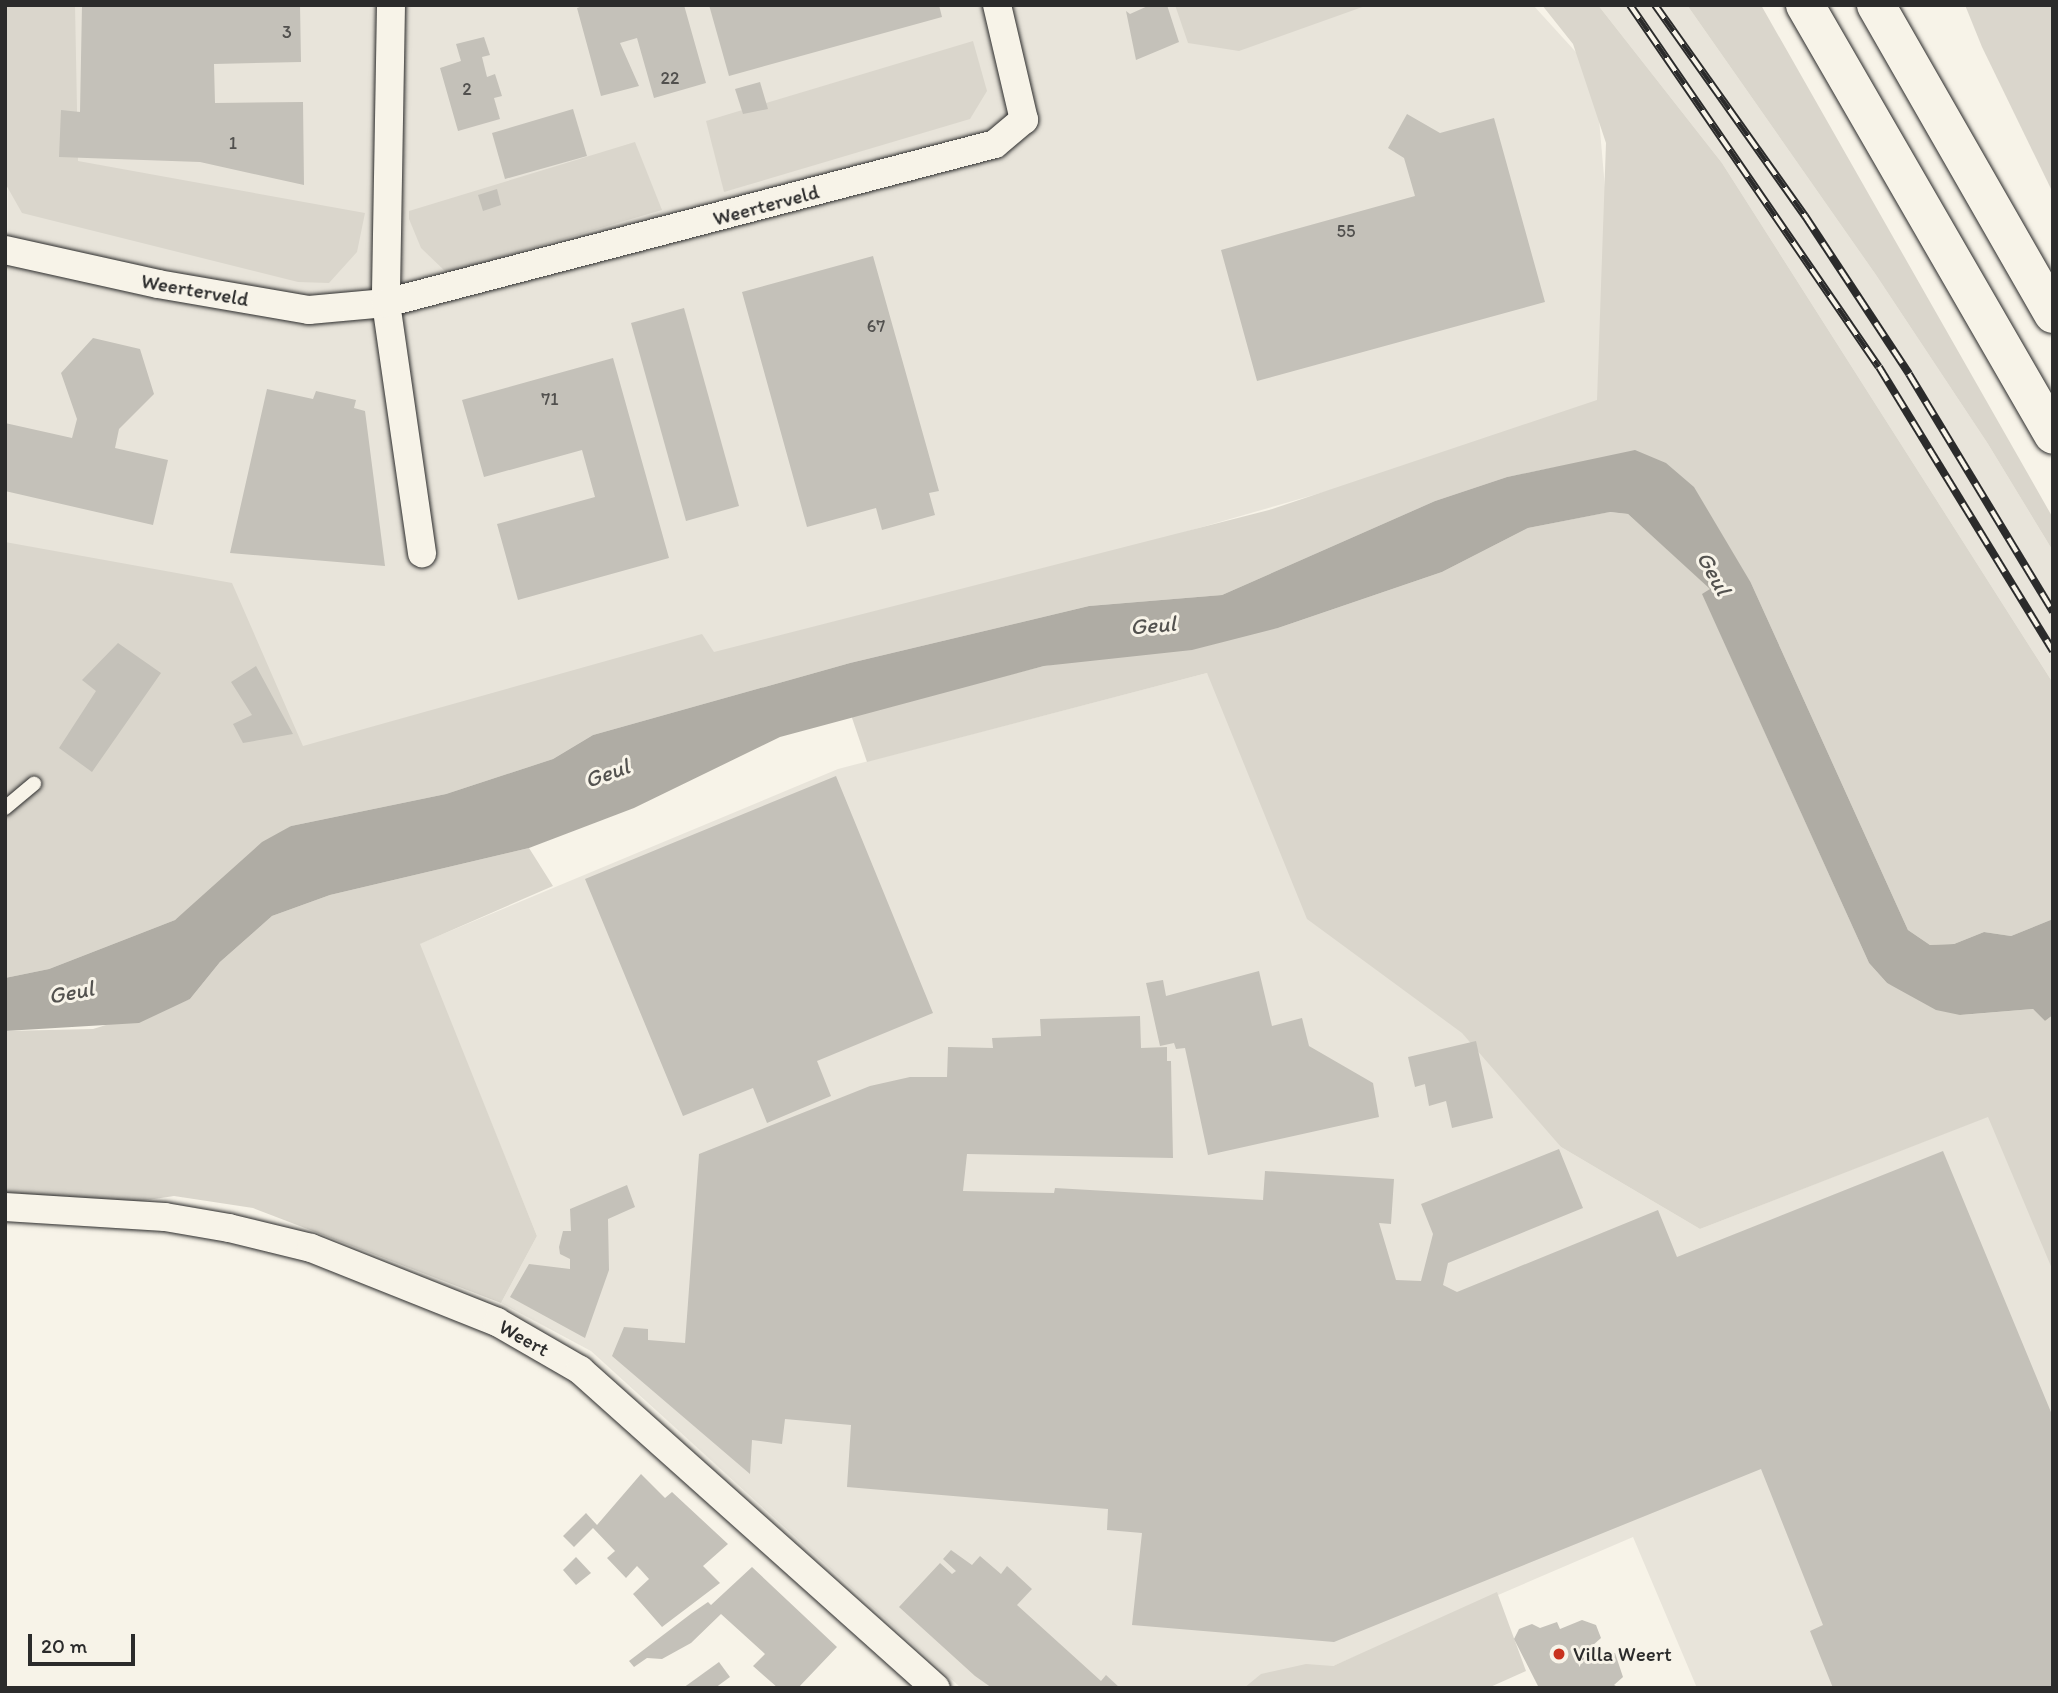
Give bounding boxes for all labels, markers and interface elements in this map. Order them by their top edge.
house number: 3 [282,21,292,43]
house number: 22 [661,67,679,89]
house number: 2 [462,78,472,100]
house number: 1 [229,132,237,154]
street label: Weerterveld [710,179,822,231]
house number: 55 [1337,220,1355,242]
street label: Weerterveld [139,268,251,312]
house number: 67 [867,315,885,337]
house number: 71 [541,388,559,410]
water label: Geul [1691,546,1737,600]
water label: Geul [1129,609,1177,641]
water label: Geul [581,752,633,794]
water label: Geul [46,974,96,1010]
street label: Weert [495,1314,553,1362]
scale bar [32,1620,138,1664]
text: 20 m [41,1633,87,1658]
place label: Villa Weert [1573,1641,1671,1667]
marker: Villa Weert [1551,1646,1567,1662]

